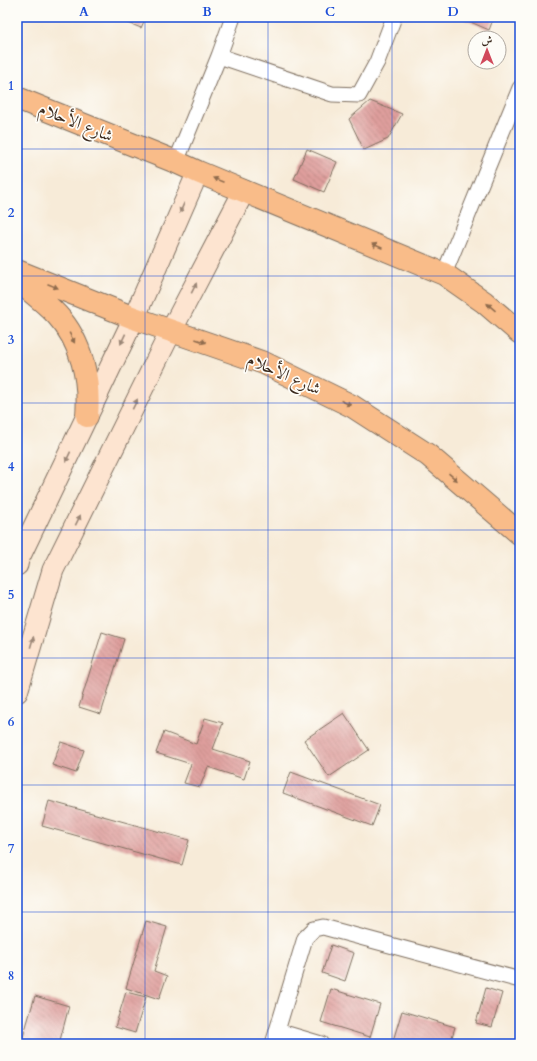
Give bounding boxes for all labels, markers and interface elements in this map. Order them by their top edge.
text: A [79,3,89,21]
text: B [202,3,212,21]
text: C [325,3,335,21]
text: D [447,3,459,21]
north arrow [467,30,507,70]
text: ش [482,33,493,48]
text: 1 [8,77,14,95]
street label: شارع الأحلام [34,97,117,150]
one-way arrow [212,177,224,183]
one-way arrow [179,202,185,214]
text: 2 [8,204,15,222]
one-way arrow [371,243,383,249]
one-way arrow [191,282,197,294]
one-way arrow [48,283,60,289]
one-way arrow [486,303,496,312]
text: 3 [8,331,15,349]
one-way arrow [69,332,76,344]
one-way arrow [120,334,126,345]
one-way arrow [195,339,207,345]
street label: شارع الأحلام [242,348,324,403]
one-way arrow [132,398,139,410]
one-way arrow [340,400,352,406]
one-way arrow [65,451,71,463]
text: 4 [8,458,15,476]
one-way arrow [448,472,458,481]
one-way arrow [75,515,81,526]
text: 5 [8,586,14,604]
one-way arrow [29,635,35,647]
text: 6 [8,713,15,731]
text: 7 [8,840,15,858]
text: 8 [8,967,14,985]

